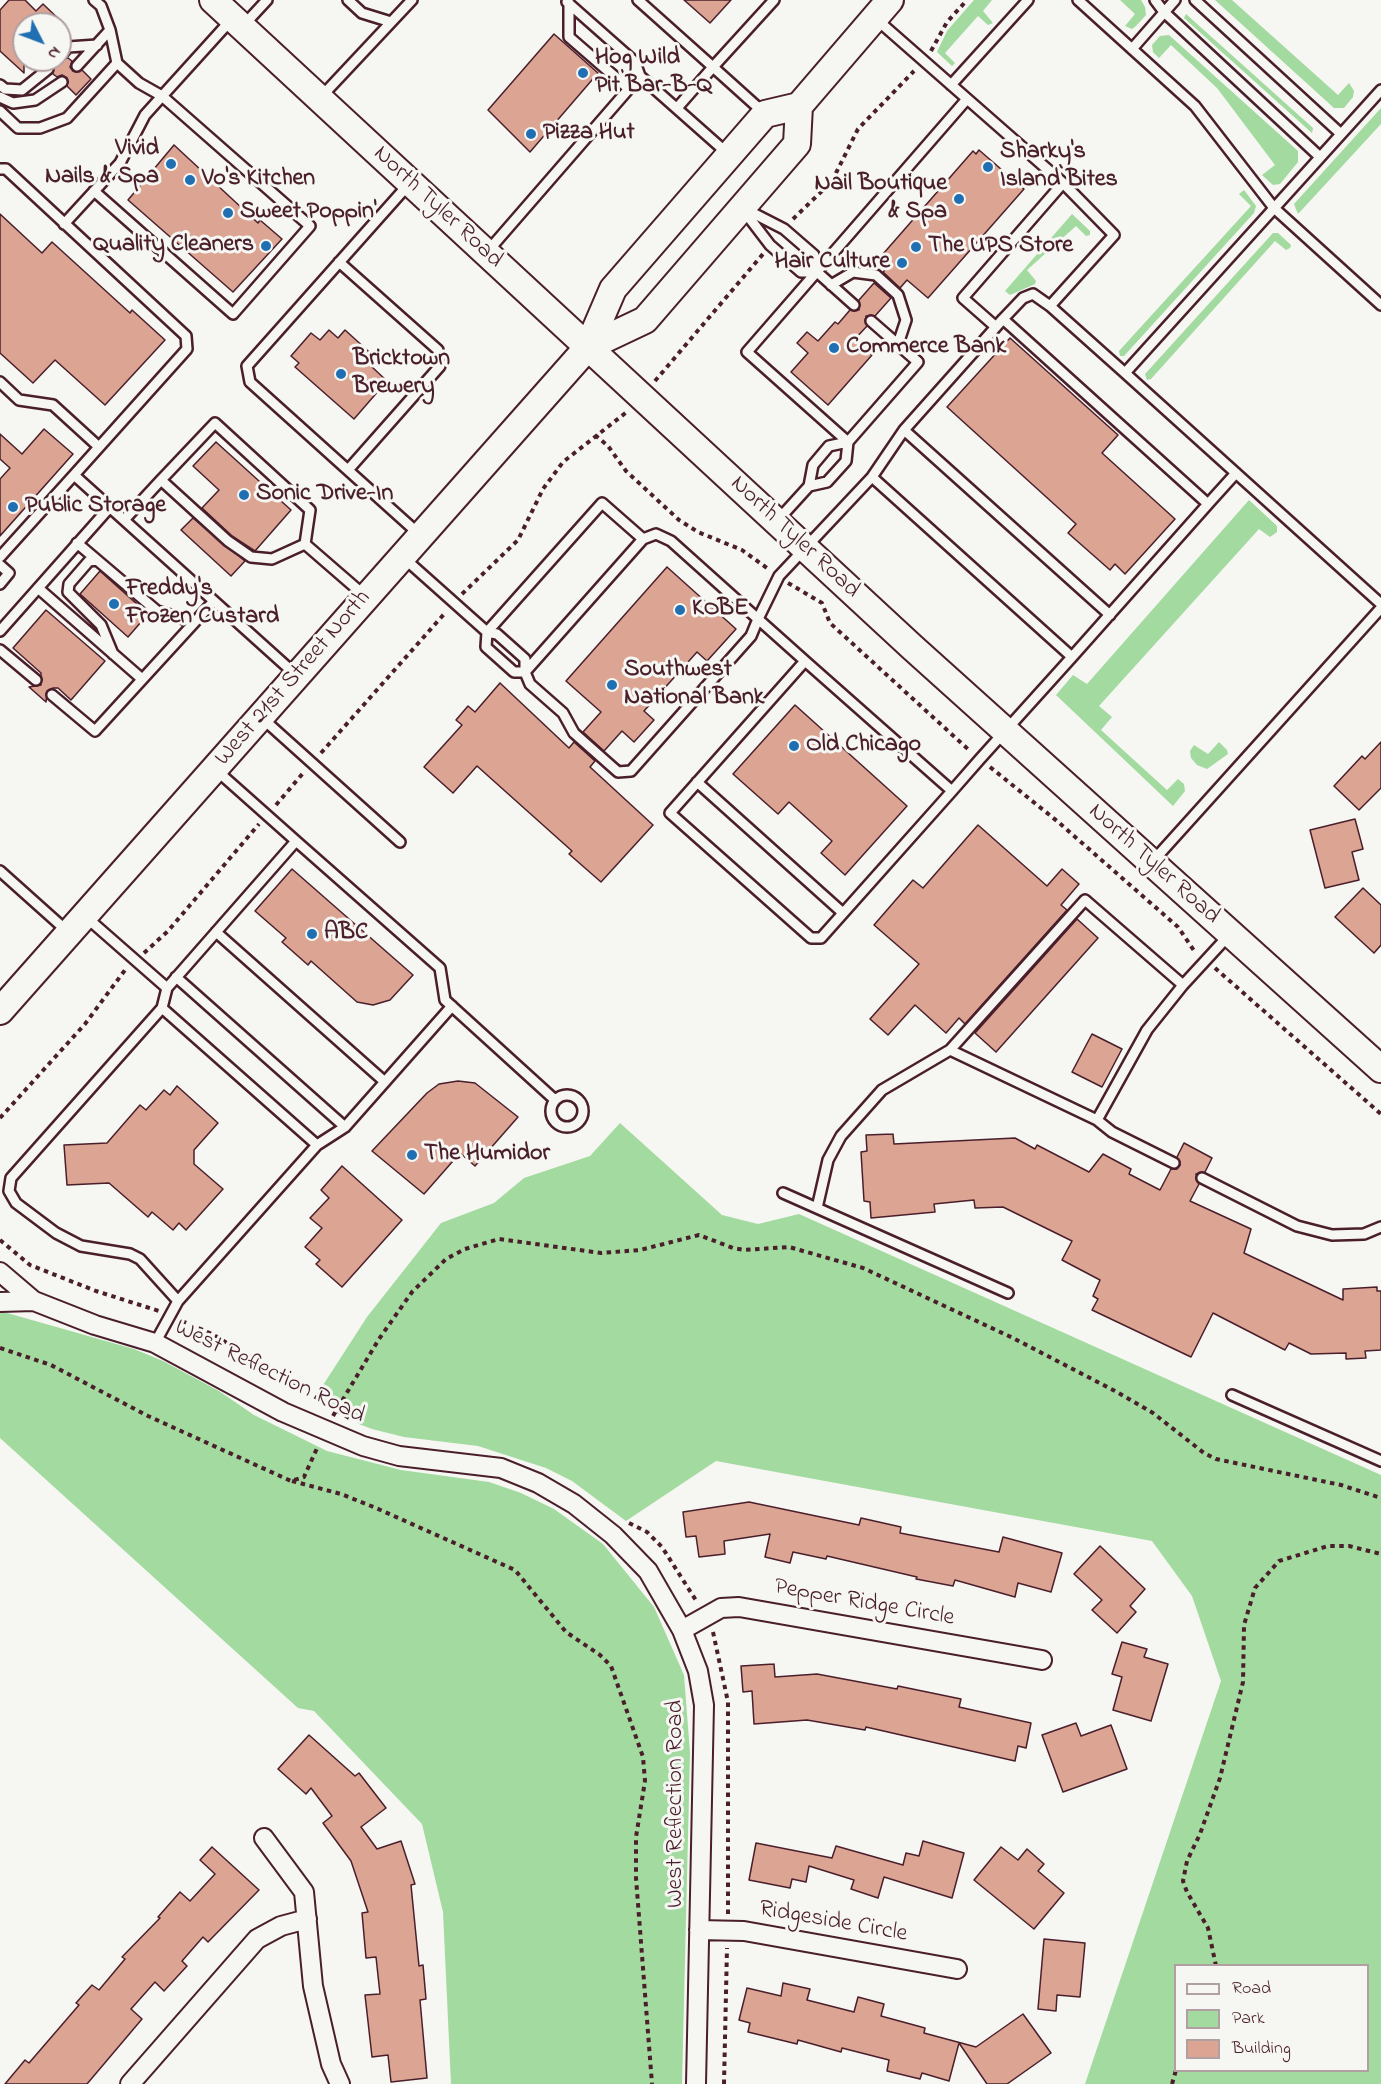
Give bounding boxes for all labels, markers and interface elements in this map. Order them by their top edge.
north arrow [12,12,72,72]
text: N [41,41,66,65]
place label: Hog Wild Pit Bar-B-Q [595,45,712,101]
marker: Hog Wild Pit Bar-B-Q [576,66,590,80]
place label: Pizza Hut [543,120,635,148]
marker: Pizza Hut [524,127,538,141]
place label: Vivid Nails & Spa [45,136,159,192]
place label: Sharky's Island Bites [1000,139,1118,195]
street label: North Tyler Road [366,140,508,276]
marker: Vivid Nails & Spa [164,157,178,171]
marker: Sharky's Island Bites [981,160,995,174]
place label: Vo's Kitchen [202,166,315,194]
place label: Nail Boutique & Spa [814,171,947,227]
marker: Vo's Kitchen [183,173,197,187]
marker: Nail Boutique & Spa [952,192,966,206]
place label: Sweet Poppin' [240,199,376,227]
marker: Sweet Poppin' [221,206,235,220]
place label: Quality Cleaners [93,232,254,260]
place label: The UPS Store [928,233,1073,261]
marker: Quality Cleaners [259,239,273,253]
marker: The UPS Store [909,240,923,254]
place label: Hair Culture [775,249,890,277]
marker: Hair Culture [895,256,909,270]
place label: Commerce Bank [846,334,1006,362]
marker: Commerce Bank [827,341,841,355]
place label: Bricktown Brewery [353,346,450,402]
marker: Bricktown Brewery [334,367,348,381]
street label: North Tyler Road [723,470,865,606]
place label: Sonic Drive-In [256,481,393,509]
marker: Sonic Drive-In [237,488,251,502]
place label: Public Storage [25,493,166,521]
marker: Public Storage [6,500,20,514]
place label: Freddy's Frozen Custard [126,576,279,632]
street label: West 21st Street North [210,585,378,773]
place label: KOBE [692,596,748,624]
marker: Freddy's Frozen Custard [107,597,121,611]
marker: KOBE [673,603,687,617]
place label: Southwest National Bank [624,657,764,713]
marker: Southwest National Bank [605,678,619,692]
place label: Old Chicago [806,732,921,760]
marker: Old Chicago [787,739,801,753]
street label: North Tyler Road [1081,798,1225,932]
place label: ABC [324,920,368,948]
marker: ABC [305,927,319,941]
place label: The Humidor [424,1141,550,1169]
marker: The Humidor [405,1148,419,1162]
street label: West Reflection Road [169,1314,369,1432]
street label: Pepper Ridge Circle [772,1574,956,1634]
street label: West Reflection Road [663,1700,691,1908]
street label: Ridgeside Circle [757,1896,909,1950]
legend [1174,1964,1369,2072]
text: Road [1232,1976,1271,2002]
text: Park [1232,2006,1265,2032]
text: Building [1232,2036,1291,2062]

